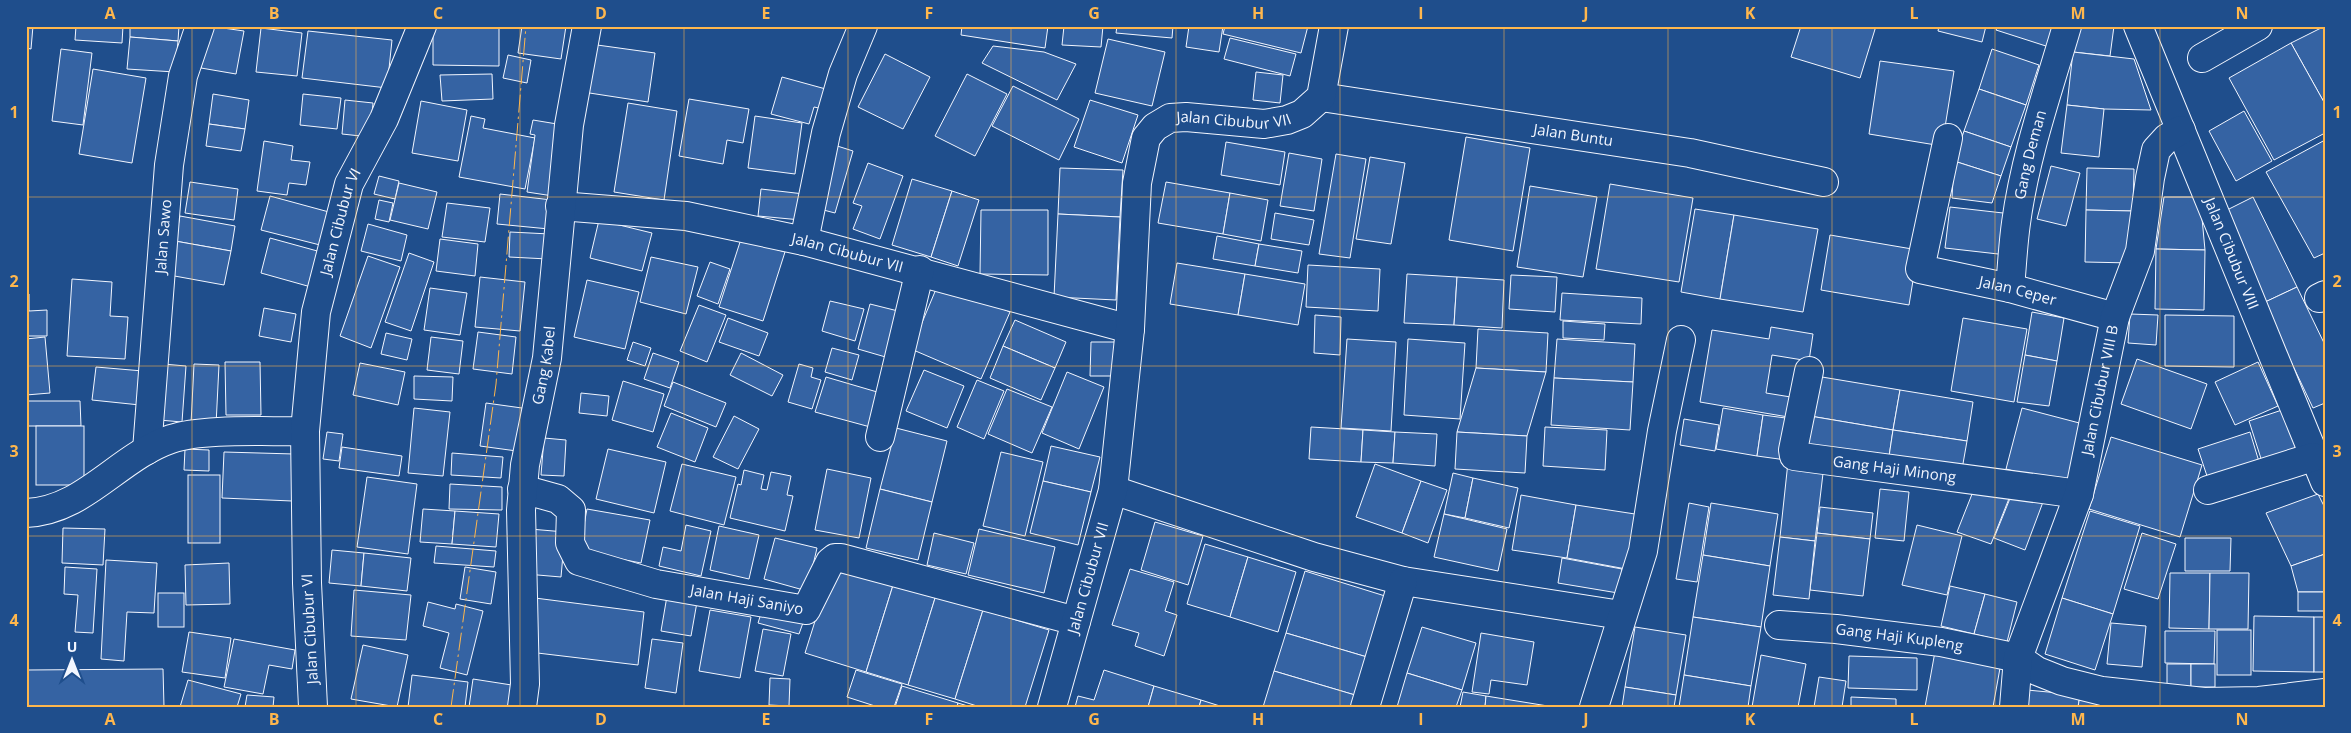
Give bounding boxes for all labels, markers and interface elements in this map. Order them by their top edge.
text: A [104,2,116,24]
text: B [269,2,279,24]
text: C [433,2,443,24]
text: D [595,2,607,24]
text: E [762,2,771,24]
text: F [925,2,933,24]
text: G [1088,2,1100,24]
text: H [1252,2,1264,24]
text: I [1418,2,1424,24]
text: J [1581,2,1589,24]
text: K [1745,2,1756,24]
text: L [1909,2,1919,24]
text: M [2070,2,2086,24]
text: N [2235,2,2249,24]
text: 1 [9,101,19,123]
text: 1 [2332,101,2342,123]
street label: Jalan Cibubur VII [1174,106,1294,133]
street label: Gang Deman [2009,108,2050,201]
street label: Jalan Buntu [1530,118,1614,150]
street label: Jalan Cibubur VI [314,164,365,279]
street label: Jalan Cibubur VIII [2200,192,2264,312]
street label: Jalan Sawo [149,198,175,277]
street label: Jalan Cibubur VII [788,227,906,276]
text: 2 [9,270,19,292]
street label: Jalan Ceper [1975,270,2059,309]
text: 2 [2332,270,2342,292]
street label: Jalan Cibubur VIII B [2076,323,2122,459]
street label: Gang Kabel [527,325,559,406]
text: 3 [9,440,19,462]
text: 3 [2332,440,2342,462]
street label: Gang Haji Minong [1832,450,1957,487]
street label: Jalan Cibubur VII [1062,520,1112,638]
street label: Jalan Cibubur VI [296,573,322,687]
street label: Jalan Haji Saniyo [687,579,805,618]
text: 4 [9,609,19,631]
text: 4 [2332,609,2342,631]
street label: Gang Haji Kupleng [1834,618,1965,655]
north arrow [48,636,98,686]
text: U [67,637,77,656]
text: A [104,708,116,730]
text: B [269,708,279,730]
text: C [433,708,443,730]
text: D [595,708,607,730]
text: E [762,708,771,730]
text: F [925,708,933,730]
text: G [1088,708,1100,730]
text: H [1252,708,1264,730]
text: I [1418,708,1424,730]
text: J [1581,708,1589,730]
text: K [1745,708,1756,730]
text: L [1909,708,1919,730]
text: M [2070,708,2086,730]
text: N [2235,708,2249,730]

